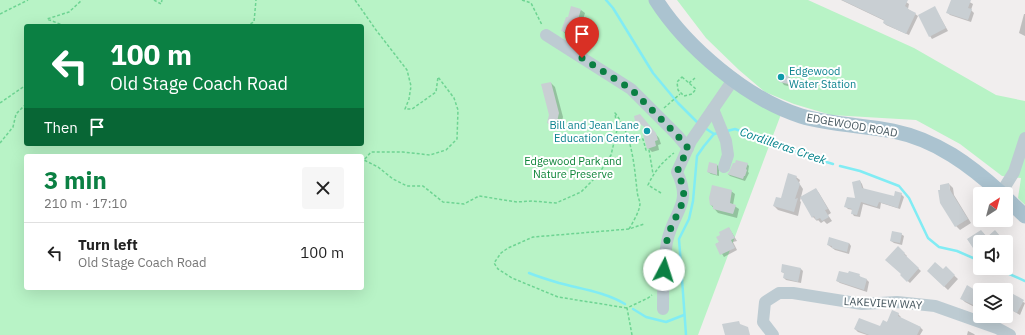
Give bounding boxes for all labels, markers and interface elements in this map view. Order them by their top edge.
pin [565,17,599,58]
icon: arrive [571,23,593,45]
text: 100 m [110,36,192,73]
icon: left [44,40,96,92]
place label: Edgewood Water Station [789,64,856,91]
text: Old Stage Coach Road [110,72,288,95]
marker: Edgewood Water Station [776,72,786,82]
street label: EDGEWOOD ROAD [805,110,899,140]
icon: arrive [86,116,108,138]
text: Then [44,118,78,137]
place label: Bill and Jean Lane Education Center [549,118,639,145]
water label: Cordilleras Creek [738,124,829,168]
marker: Bill and Jean Lane Education Center [642,126,652,136]
park label: Edgewood Park and Nature Preserve [524,154,622,181]
text: 3 min [44,164,107,196]
button: close [302,167,344,209]
north arrow [973,187,1013,227]
map controls [973,187,1013,323]
text: 210 m · 17:10 [44,195,127,212]
text: Turn left [78,235,138,254]
button: sound [973,235,1013,275]
icon: left [44,242,66,264]
text: 100 m [300,243,344,262]
position arrow [643,249,685,291]
text: Old Stage Coach Road [78,254,207,271]
button: layers [973,283,1013,323]
street label: LAKEVIEW WAY [843,294,923,312]

